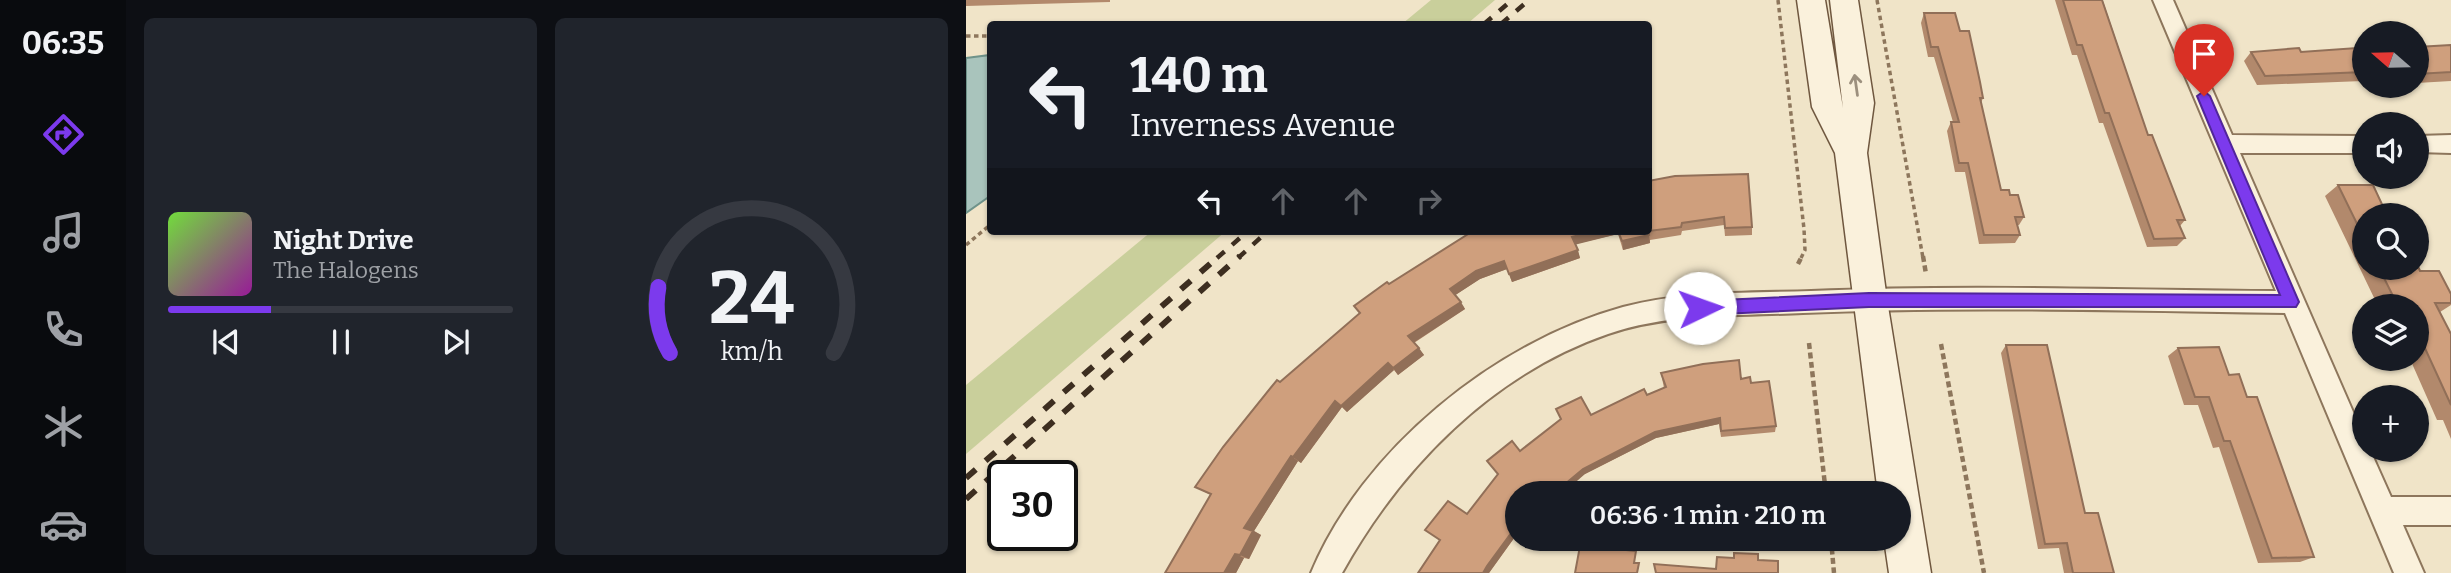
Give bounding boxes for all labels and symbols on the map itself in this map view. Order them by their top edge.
north arrow [2352,21,2429,98]
pin [2174,24,2234,96]
one-way arrow [1849,74,1862,97]
position arrow [1663,271,1737,345]
speed limit sign: 30 [987,460,1078,551]

